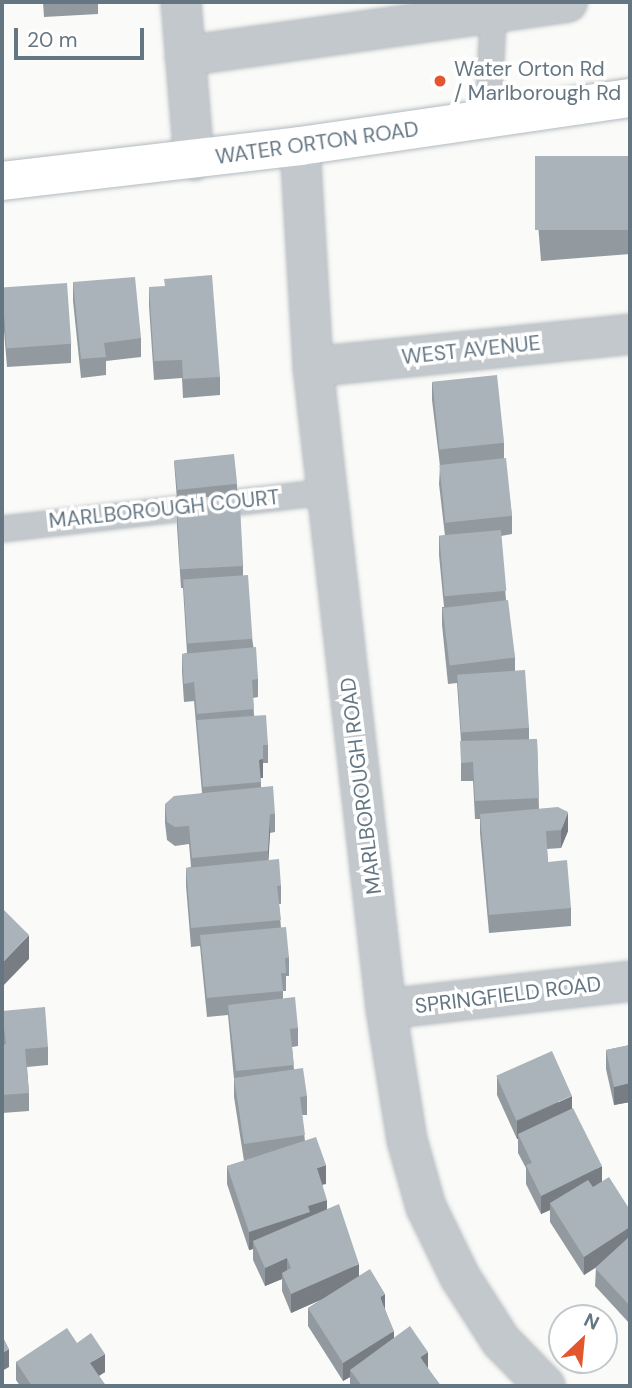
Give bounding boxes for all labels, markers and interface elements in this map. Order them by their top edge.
scale bar [18,14,147,58]
text: 20 m [27,26,78,54]
place label: Water Orton Rd / Marlborough Rd [454,56,621,106]
marker: Water Orton Rd / Marlborough Rd [432,73,448,89]
street label: WATER ORTON ROAD [214,116,420,170]
street label: WEST AVENUE [400,330,542,370]
street label: MARLBOROUGH COURT [47,484,281,534]
street label: MARLBOROUGH ROAD [335,676,387,896]
street label: SPRINGFIELD ROAD [413,971,603,1019]
north arrow [548,1304,618,1374]
text: N [580,1307,603,1336]

